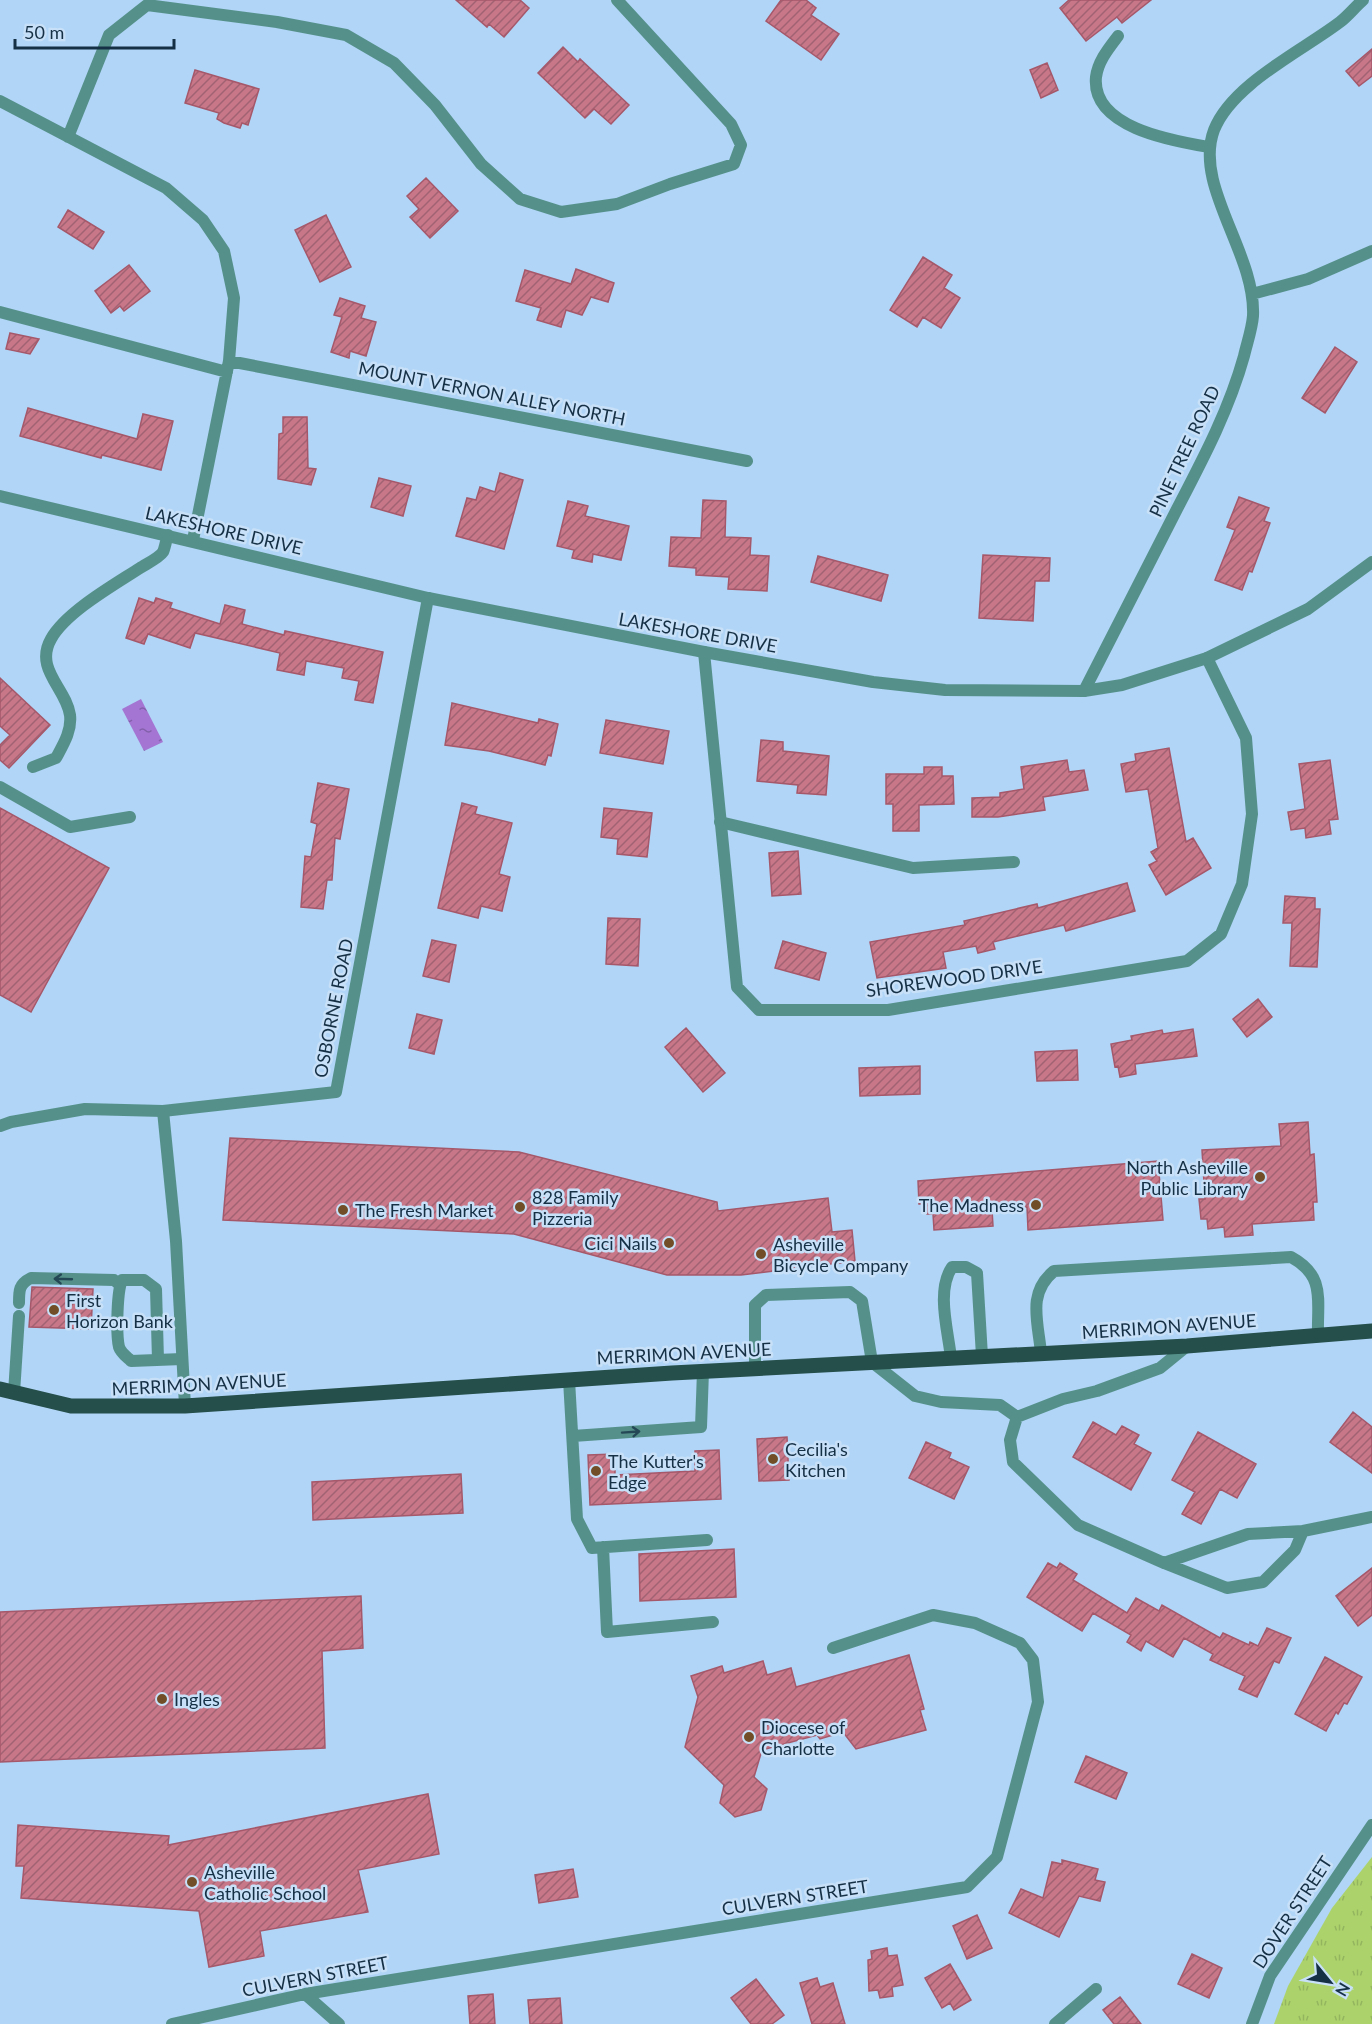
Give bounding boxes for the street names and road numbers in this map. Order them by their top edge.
street label: MOUNT VERNON ALLEY NORTH [357,356,627,430]
street label: PINE TREE ROAD [1144,382,1224,520]
street label: LAKESHORE DRIVE [143,501,305,559]
street label: LAKESHORE DRIVE [617,607,779,657]
street label: OSBORNE ROAD [309,937,357,1079]
street label: SHOREWOOD DRIVE [864,955,1044,1001]
street label: MERRIMON AVENUE [1081,1309,1257,1343]
street label: MERRIMON AVENUE [596,1337,772,1369]
street label: MERRIMON AVENUE [111,1368,287,1400]
street label: DOVER STREET [1248,1851,1337,1972]
street label: CULVERN STREET [720,1874,870,1919]
street label: CULVERN STREET [240,1951,390,2001]

